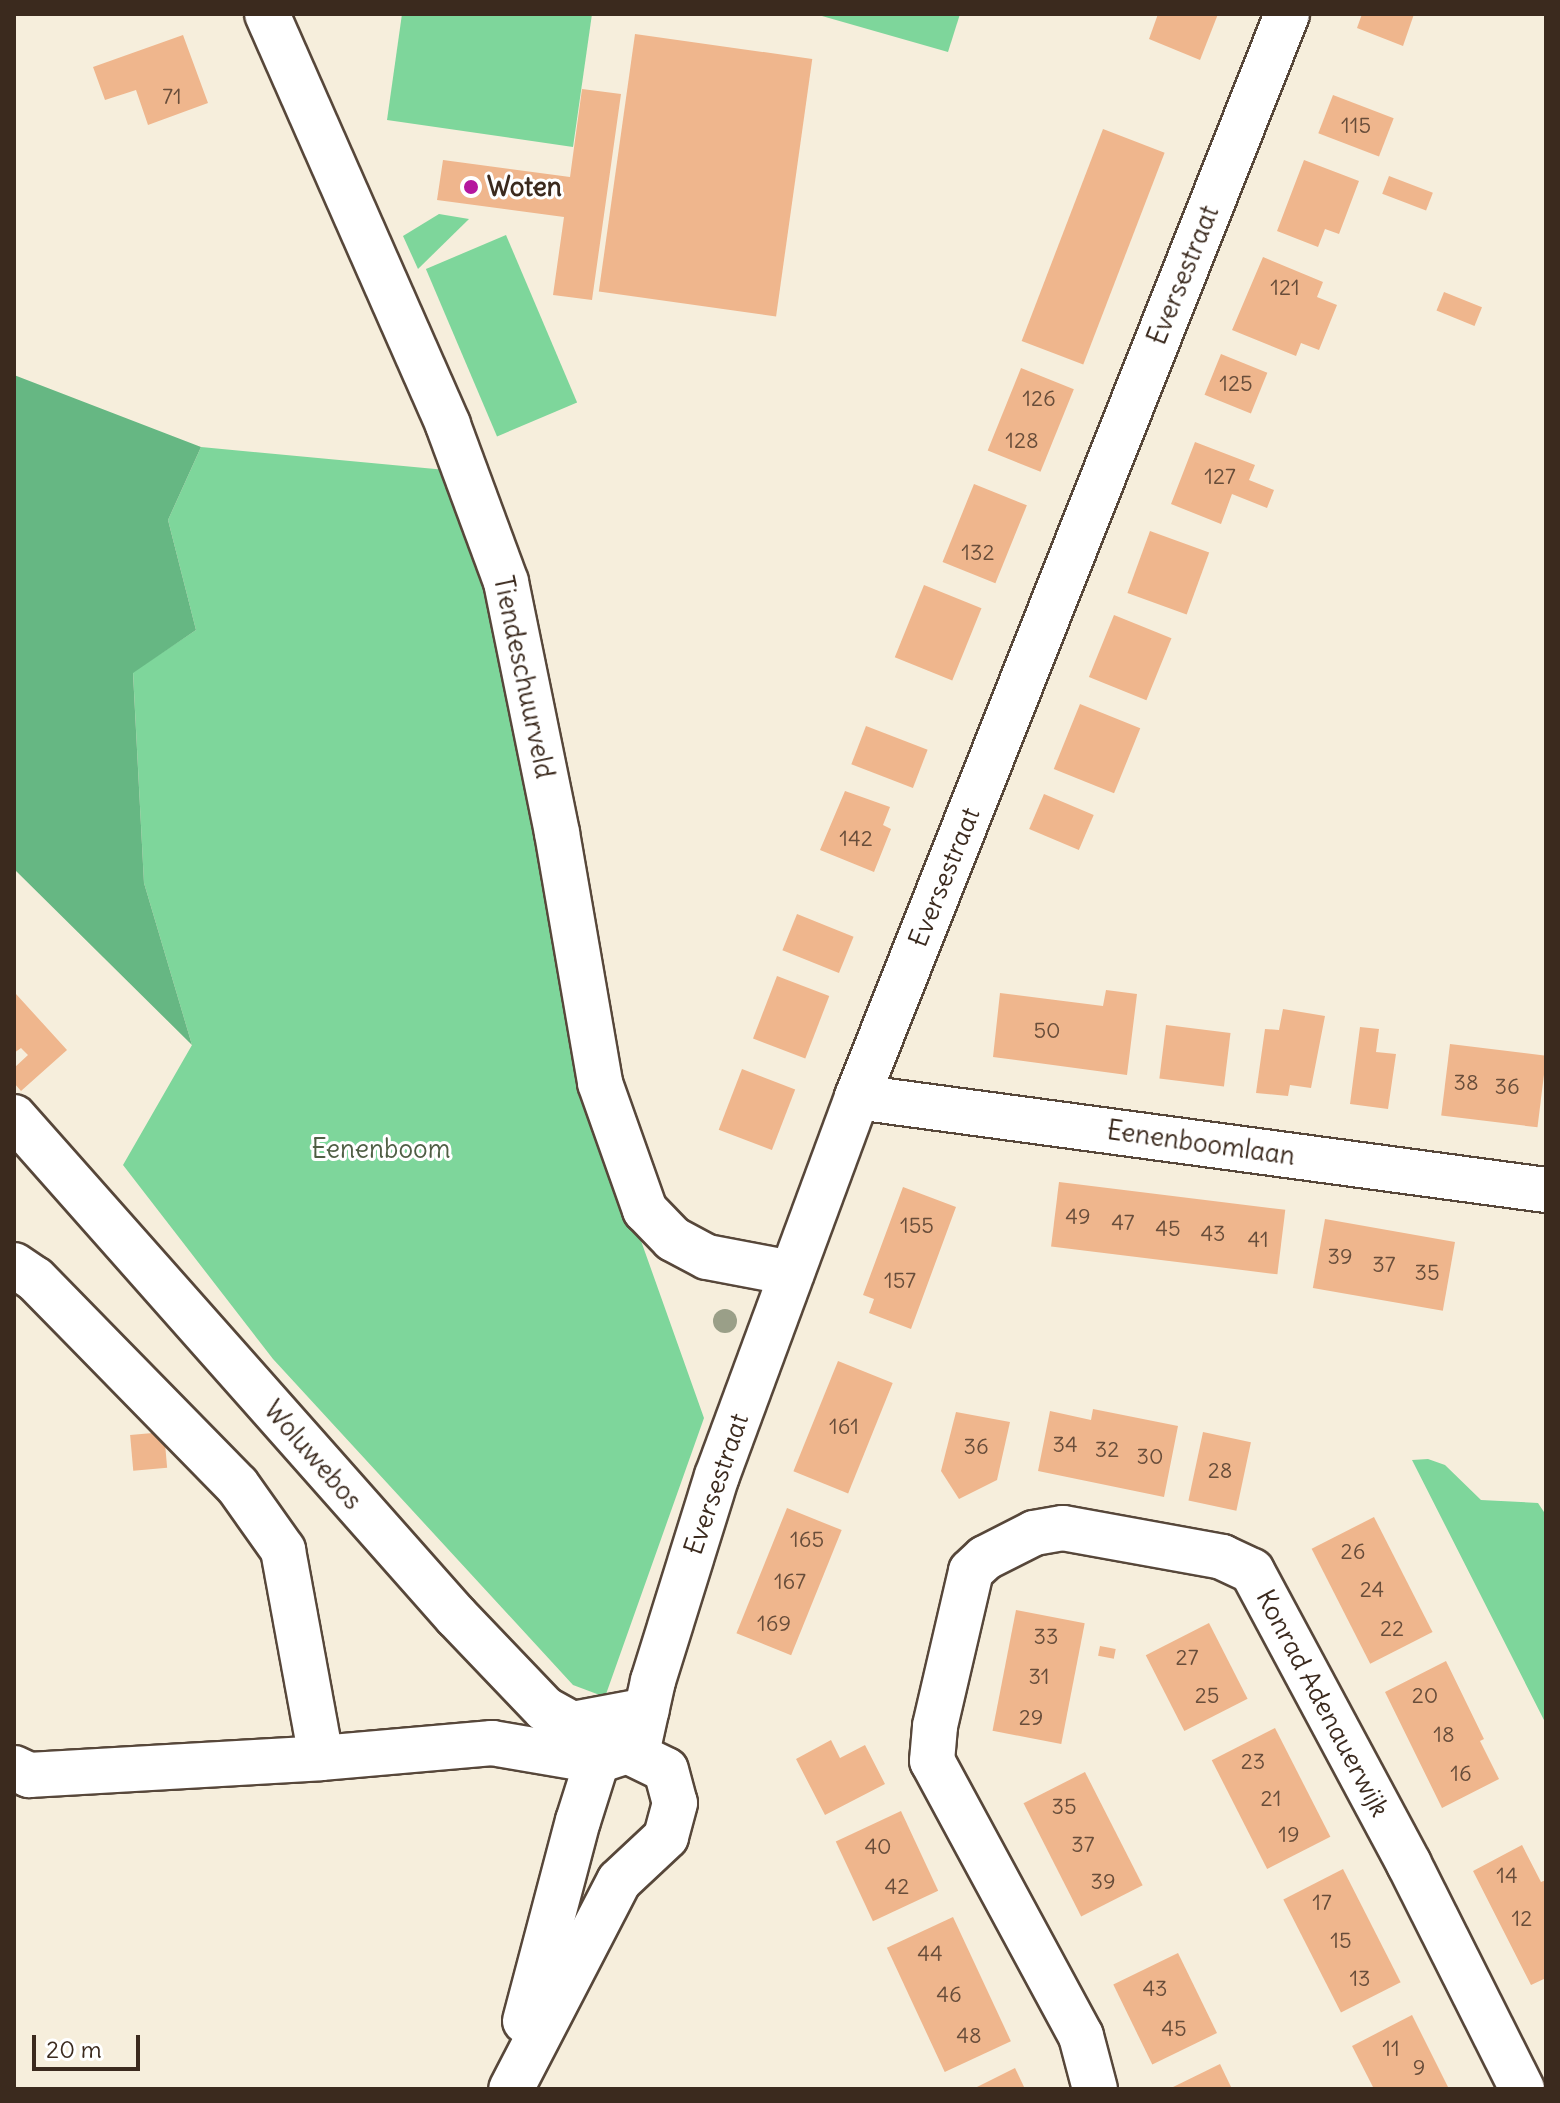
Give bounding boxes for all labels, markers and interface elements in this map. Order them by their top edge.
house number: 71 [162,84,182,110]
house number: 115 [1341,113,1371,139]
place label: Woten [487,171,562,203]
marker: Woten [462,178,480,196]
street label: Eversestraat [1141,201,1225,349]
house number: 121 [1270,275,1300,301]
house number: 125 [1219,371,1253,397]
house number: 126 [1022,386,1056,412]
house number: 128 [1005,428,1039,454]
house number: 127 [1204,464,1236,490]
house number: 132 [961,540,995,566]
street label: Tiendeschuurveld [487,573,561,781]
street label: Eversestraat [902,803,986,951]
house number: 142 [839,826,873,852]
house number: 50 [1033,1018,1061,1044]
house number: 38 [1453,1070,1479,1096]
house number: 36 [1494,1074,1520,1100]
street label: Eenenboomlaan [1105,1114,1297,1172]
park label: Eenenboom [312,1133,450,1165]
house number: 49 [1065,1204,1091,1230]
house number: 47 [1111,1210,1135,1236]
house number: 155 [900,1213,934,1239]
house number: 45 [1155,1216,1181,1242]
house number: 43 [1200,1221,1226,1247]
house number: 41 [1247,1227,1269,1253]
house number: 39 [1327,1244,1353,1270]
house number: 37 [1372,1252,1396,1278]
house number: 35 [1414,1260,1440,1286]
house number: 157 [884,1268,916,1294]
street label: Woluwebos [257,1394,369,1516]
street label: Eversestraat [677,1409,755,1559]
house number: 161 [829,1414,859,1440]
house number: 34 [1052,1432,1078,1458]
house number: 36 [963,1434,989,1460]
house number: 32 [1095,1437,1119,1463]
house number: 30 [1137,1444,1163,1470]
house number: 28 [1208,1458,1232,1484]
house number: 165 [790,1527,824,1553]
house number: 26 [1341,1539,1365,1565]
house number: 167 [774,1569,806,1595]
house number: 24 [1360,1577,1384,1603]
street label: Konrad Adenauerwijk [1250,1584,1396,1822]
house number: 169 [757,1611,791,1637]
house number: 22 [1380,1616,1404,1642]
house number: 33 [1034,1624,1058,1650]
house number: 27 [1176,1645,1198,1671]
house number: 31 [1029,1664,1049,1690]
house number: 25 [1195,1683,1219,1709]
house number: 20 [1412,1683,1438,1709]
house number: 29 [1019,1705,1043,1731]
house number: 18 [1433,1722,1455,1748]
house number: 23 [1241,1749,1265,1775]
house number: 16 [1450,1761,1472,1787]
house number: 21 [1261,1786,1281,1812]
house number: 35 [1051,1794,1077,1820]
house number: 19 [1278,1822,1300,1848]
house number: 37 [1071,1832,1095,1858]
house number: 40 [864,1834,892,1860]
house number: 14 [1496,1863,1518,1889]
house number: 39 [1090,1869,1116,1895]
house number: 42 [885,1874,909,1900]
house number: 17 [1312,1890,1332,1916]
house number: 12 [1512,1906,1532,1932]
house number: 15 [1330,1928,1352,1954]
house number: 44 [917,1941,943,1967]
house number: 13 [1349,1966,1371,1992]
house number: 43 [1142,1976,1168,2002]
house number: 46 [936,1982,962,2008]
house number: 45 [1161,2016,1187,2042]
scale bar [36,2019,144,2069]
house number: 48 [956,2023,982,2049]
text: 20 m [46,2034,102,2064]
house number: 11 [1382,2036,1400,2062]
house number: 9 [1413,2055,1425,2081]

